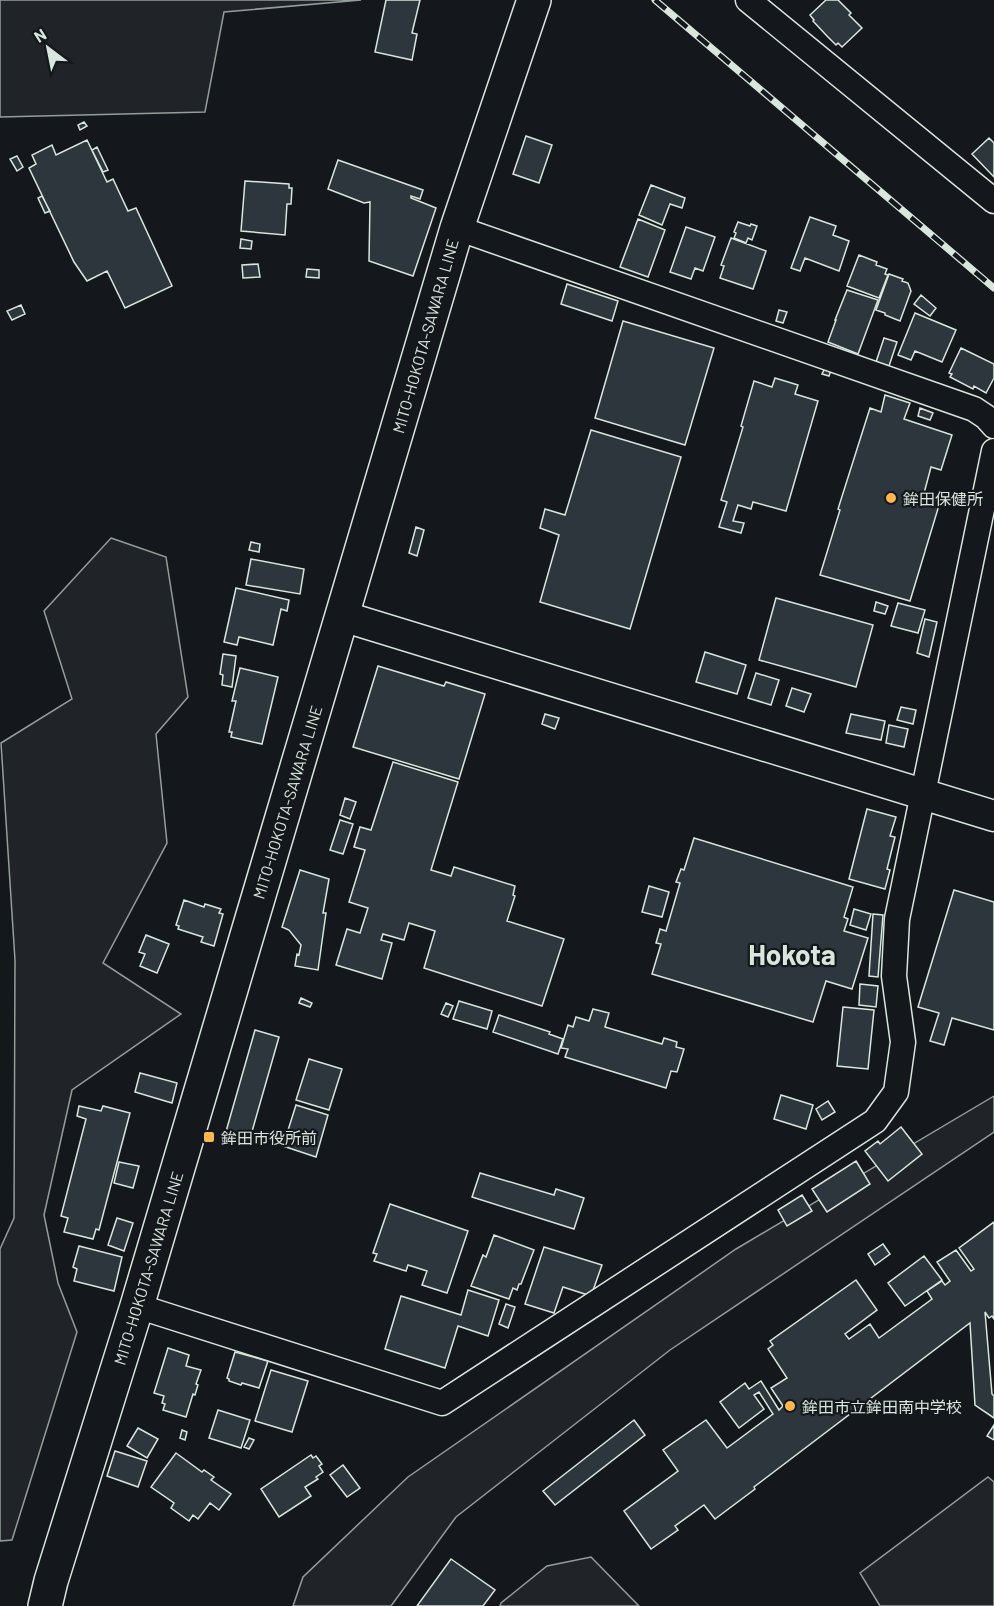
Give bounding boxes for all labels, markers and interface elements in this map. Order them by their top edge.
north arrow [18,18,78,78]
text: N [30,24,49,46]
street label: MITO-HOKOTA-SAWARA LINE [388,237,462,435]
place label: 鉾田保健所 [903,489,983,508]
marker: 鉾田保健所 [884,491,898,505]
street label: MITO-HOKOTA-SAWARA LINE [248,703,326,901]
district label: Hokota [748,937,836,971]
place label: 鉾田市役所前 [221,1128,317,1147]
marker: 鉾田市役所前 [202,1130,216,1144]
street label: MITO-HOKOTA-SAWARA LINE [109,1169,187,1367]
place label: 鉾田市立鉾田南中学校 [802,1397,962,1416]
marker: 鉾田市立鉾田南中学校 [783,1399,797,1413]

